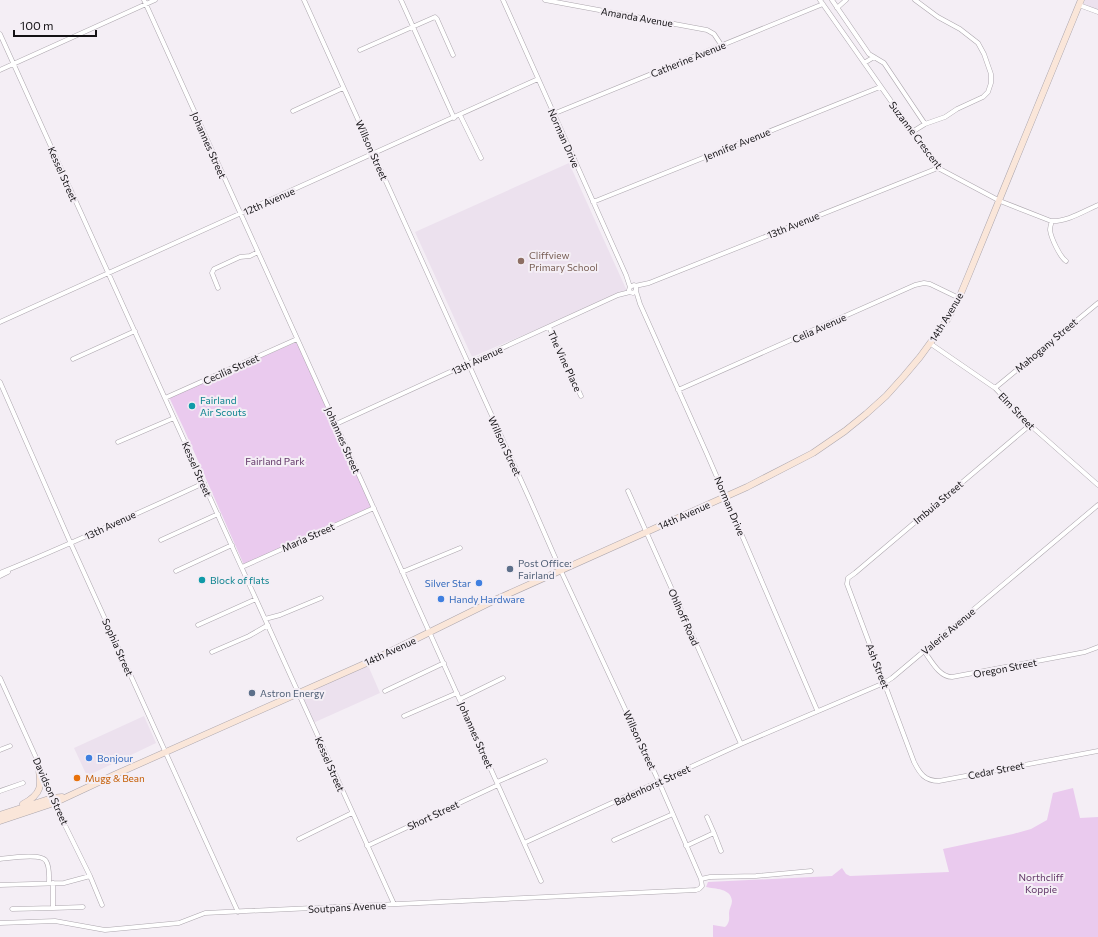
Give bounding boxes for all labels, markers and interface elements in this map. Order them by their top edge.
street label: Amanda Avenue [600,5,674,29]
scale bar [14,12,96,38]
text: 100 m [20,18,54,32]
street label: Catherine Avenue [649,38,727,80]
street label: Suzanne Crescent [887,99,945,171]
street label: Norman Drive [546,107,582,169]
street label: Johannes Street [189,110,229,180]
street label: Willson Street [353,118,391,182]
street label: Jennifer Avenue [702,125,772,163]
street label: Kessel Street [46,145,80,203]
street label: 12th Avenue [241,184,297,218]
street label: 13th Avenue [765,209,821,241]
place label: Cliffview Primary School [529,249,598,273]
marker: Cliffview Primary School [516,256,526,266]
street label: 14th Avenue [927,290,965,344]
street label: Celia Avenue [790,311,848,345]
street label: Mahogany Street [1012,315,1080,375]
street label: The Vine Place [546,329,584,393]
street label: 13th Avenue [450,343,504,377]
street label: Cecilia Street [201,351,261,387]
street label: Elm Street [996,390,1038,432]
place label: Fairland Air Scouts [200,394,247,418]
marker: Fairland Air Scouts [187,401,197,411]
street label: Johannes Street [323,405,363,475]
street label: Willson Street [486,414,524,478]
street label: Kessel Street [180,440,214,498]
park label: Fairland Park [245,455,305,467]
street label: Norman Drive [712,475,748,537]
street label: Imbuia Street [911,478,965,526]
street label: 14th Avenue [656,498,712,532]
street label: 13th Avenue [83,508,137,542]
street label: Maria Street [280,520,336,554]
place label: Post Office: Fairland [518,557,572,581]
marker: Post Office: Fairland [505,564,515,574]
place label: Block of flats [210,574,270,586]
marker: Block of flats [197,575,207,585]
place label: Silver Star [425,577,471,589]
marker: Silver Star [474,578,484,588]
street label: Ohlhoff Road [666,587,702,648]
place label: Handy Hardware [449,593,525,605]
marker: Handy Hardware [436,594,446,604]
street label: Valerie Avenue [919,605,977,657]
street label: Sophia Street [100,616,136,678]
street label: 14th Avenue [362,634,418,668]
street label: Ash Street [864,642,892,690]
street label: Oregon Street [972,656,1038,680]
place label: Astron Energy [260,687,325,699]
marker: Astron Energy [247,688,257,698]
street label: Johannes Street [456,700,496,770]
street label: Willson Street [621,708,659,772]
street label: Kessel Street [313,735,347,793]
place label: Bonjour [97,752,133,764]
marker: Bonjour [84,753,94,763]
street label: Davidson Street [31,755,71,827]
street label: Cedar Street [967,759,1025,781]
street label: Badenhorst Street [612,762,692,808]
place label: Mugg & Bean [85,772,145,784]
marker: Mugg & Bean [72,773,82,783]
street label: Short Street [405,798,461,832]
park label: Northcliff Koppie [1018,871,1064,895]
street label: Soutpans Avenue [308,899,386,915]

